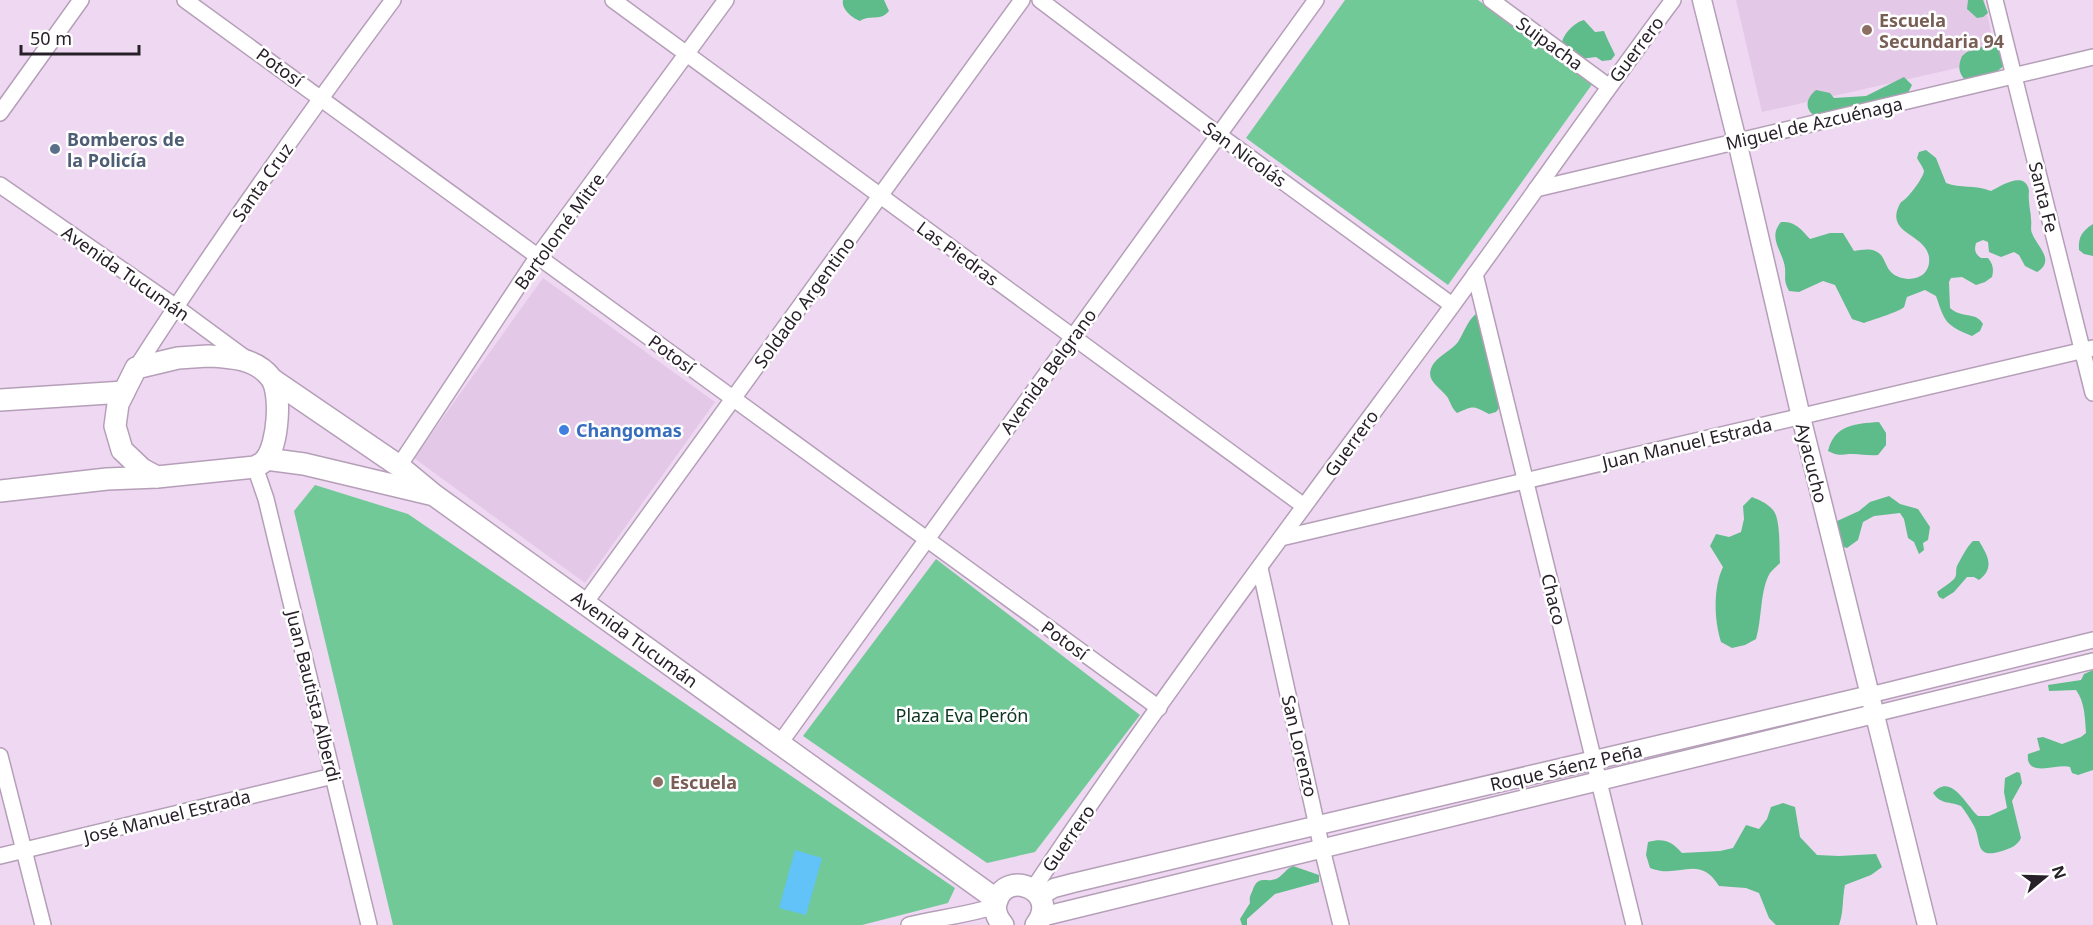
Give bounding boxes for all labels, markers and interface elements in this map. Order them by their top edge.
place label: Escuela Secundaria 94 [1879,8,2004,53]
street label: Suipacha [1512,11,1588,75]
street label: Guerrero [1603,11,1669,87]
scale bar [21,18,140,56]
marker: Escuela Secundaria 94 [1860,23,1874,37]
text: 50 m [30,26,72,50]
street label: Potosí [252,42,309,92]
street label: Miguel de Azcuénaga [1723,91,1905,155]
street label: San Nicolás [1199,116,1291,192]
place label: Bomberos de la Policía [67,127,185,172]
street label: Santa Cruz [226,138,298,226]
marker: Bomberos de la Policía [48,142,62,156]
street label: Santa Fe [2024,159,2064,235]
street label: Bartolomé Mitre [509,168,609,294]
street label: Las Piedras [912,215,1004,291]
street label: Avenida Tucumán [57,220,195,326]
street label: Soldado Argentino [748,231,860,373]
street label: Avenida Belgrano [994,304,1102,438]
street label: Potosí [644,329,701,379]
street label: Guerrero [1319,405,1383,481]
street label: Juan Manuel Estrada [1598,412,1774,475]
place label: Changomas [576,418,682,442]
street label: Ayacucho [1791,421,1833,505]
marker: Changomas [557,423,571,437]
street label: Chaco [1536,571,1572,627]
street label: Avenida Tucumán [567,585,703,693]
street label: Juan Bautista Alberdi [281,606,347,784]
street label: Potosí [1037,615,1094,665]
street label: San Lorenzo [1277,693,1323,799]
park label: Plaza Eva Perón [896,703,1028,727]
street label: Roque Sáenz Peña [1487,738,1645,796]
place label: Escuela [670,770,737,794]
marker: Escuela [651,775,665,789]
street label: José Manuel Estrada [79,784,253,849]
street label: Guerrero [1036,800,1100,876]
north arrow [2015,847,2075,907]
text: N [2047,862,2072,882]

